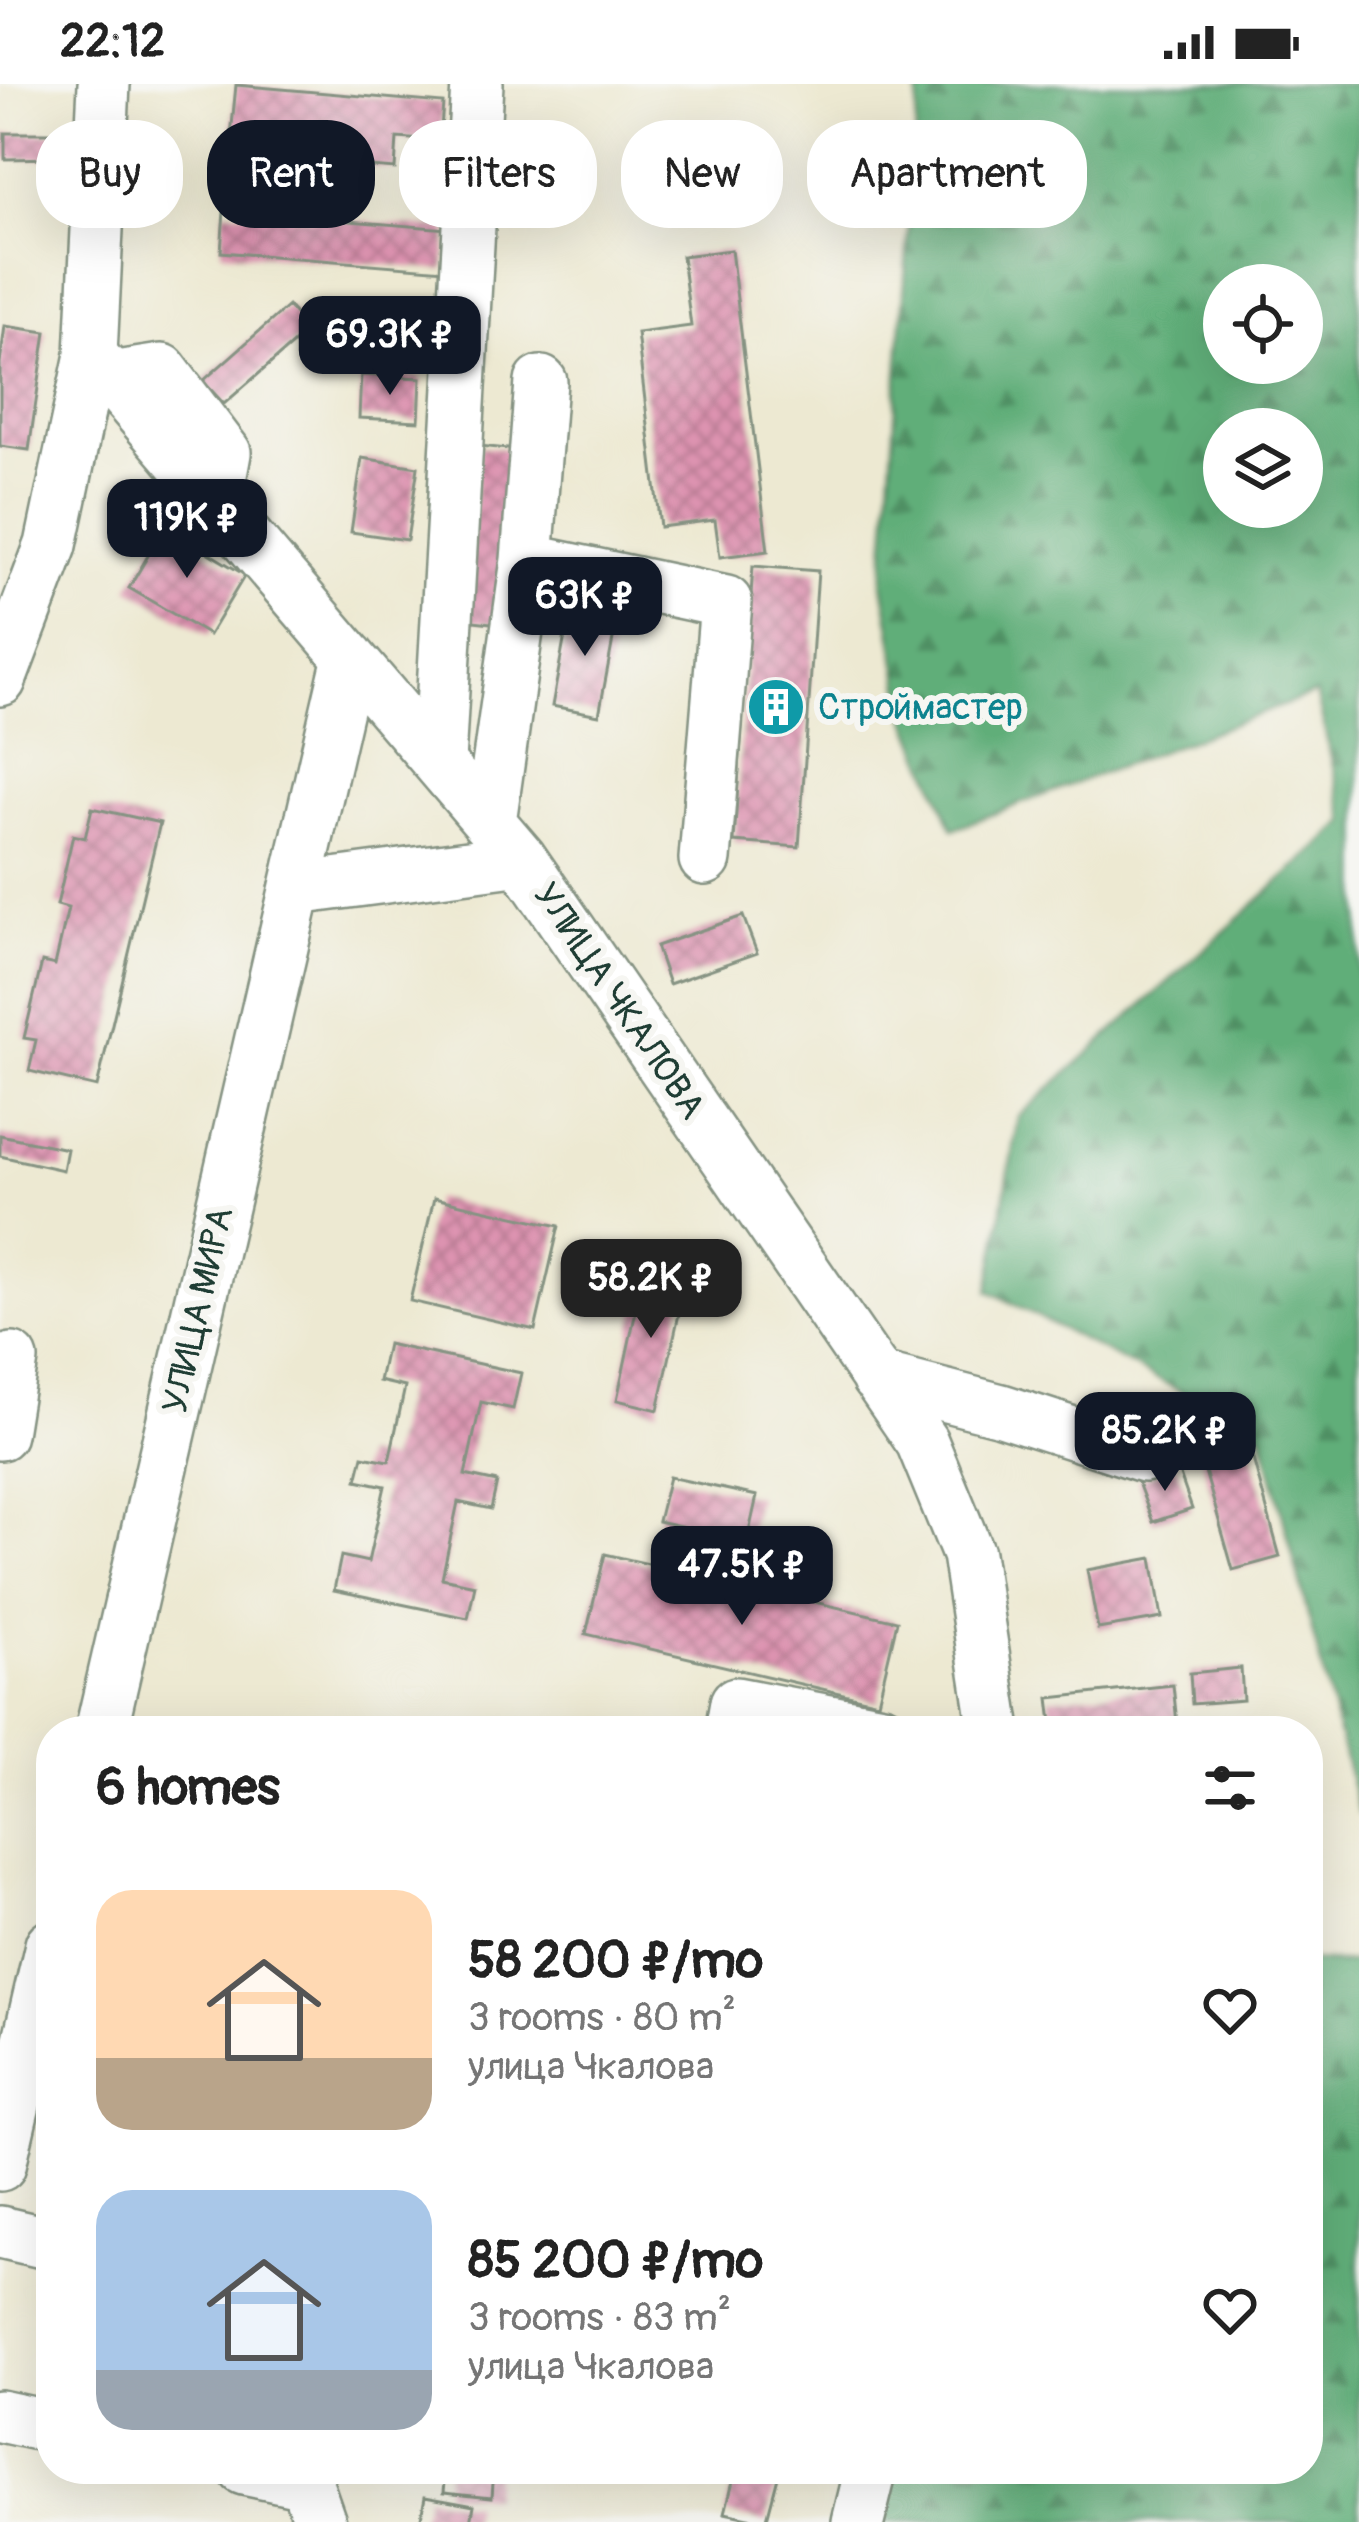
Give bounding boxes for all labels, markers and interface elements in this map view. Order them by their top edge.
text: 22:12 [60,14,165,70]
chip: Buy [36,120,183,228]
chip: Rent [207,120,375,228]
chip: Filters [399,120,597,228]
chip: New [621,120,783,228]
chip: Apartment [807,120,1087,228]
map controls [1203,264,1323,528]
button: locate [1203,264,1323,384]
pin: 69.3K ₽ [279,296,501,398]
text: 69.3K ₽ [326,310,454,359]
button: layers [1203,408,1323,528]
pin: 119K ₽ [89,479,285,581]
text: 119K ₽ [134,493,240,542]
pin: 63K ₽ [501,557,669,659]
text: 63K ₽ [535,571,635,620]
building icon: Строймастер [745,676,807,738]
place label: Строймастер [818,685,1023,730]
street label: УЛИЦА ЧКАЛОВА [523,874,715,1128]
street label: УЛИЦА МИРА [152,1202,244,1418]
pin: 58.2K ₽ [540,1239,762,1341]
text: 58.2K ₽ [588,1253,714,1302]
pin: 85.2K ₽ [1054,1392,1276,1494]
text: 85.2K ₽ [1102,1406,1228,1455]
pin: 47.5K ₽ [631,1526,853,1628]
text: 47.5K ₽ [678,1540,806,1589]
icon: filters [1197,1755,1263,1821]
text: 6 homes [96,1756,280,1820]
text: 58 200 ₽/mo [468,1929,763,1993]
icon: home [192,1938,336,2082]
icon: heart [1197,1977,1263,2043]
text: 3 rooms · 80 m² [468,1993,736,2042]
text: улица Чкалова [468,2042,714,2091]
text: 85 200 ₽/mo [468,2229,763,2293]
icon: home [192,2238,336,2382]
icon: heart [1197,2277,1263,2343]
text: 3 rooms · 83 m² [468,2293,731,2342]
text: улица Чкалова [468,2342,714,2391]

